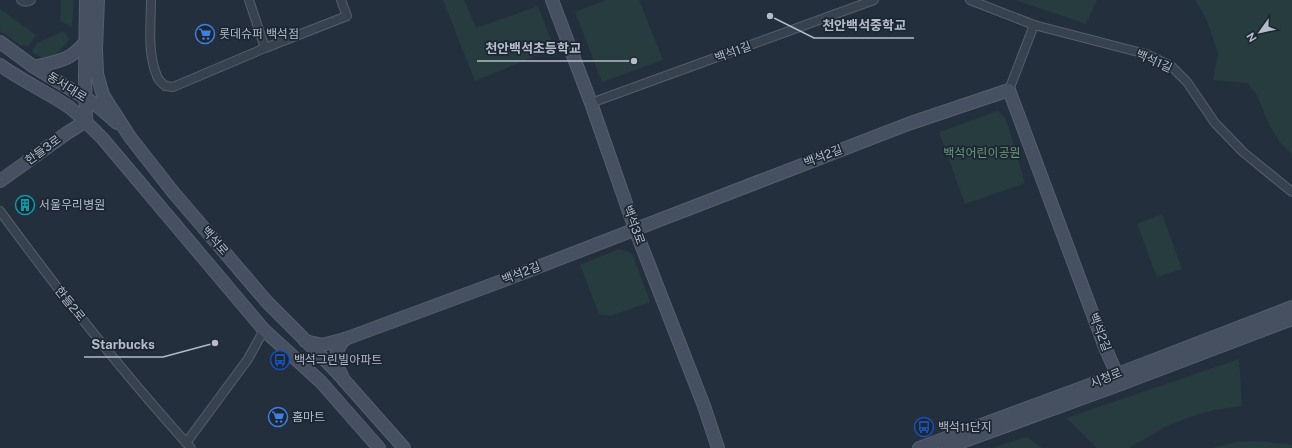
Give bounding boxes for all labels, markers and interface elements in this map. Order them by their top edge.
north arrow [1240,12,1280,52]
callout: 천안백석중학교 [814,13,914,38]
text: 천안백석중학교 [822,18,906,33]
supermarket icon: 롯데슈퍼 백석점 [194,23,216,45]
place label: 롯데슈퍼 백석점 [219,27,299,41]
text: N [1244,31,1259,44]
callout: 천안백석초등학교 [477,36,589,61]
street label: 백석1길 [713,39,753,65]
text: 천안백석초등학교 [485,41,581,56]
street label: 백석1길 [1134,47,1174,75]
street label: 동서대로 [45,69,89,105]
street label: 한들3로 [22,132,64,168]
street label: 백석2길 [802,142,844,170]
park label: 백석어린이공원 [943,146,1021,160]
building icon: 서울우리병원 [14,194,36,216]
place label: 서울우리병원 [39,198,105,212]
street label: 백석3로 [620,203,648,247]
street label: 백석로 [199,224,231,258]
street label: 백석2길 [500,259,542,287]
street label: 한들2로 [52,284,88,324]
street label: 백석2길 [1086,311,1114,353]
callout: Starbucks [84,332,163,357]
text: Starbucks [91,337,155,352]
bus stop icon: 백석그린빌아파트 [269,349,291,371]
place label: 백석그린빌아파트 [294,353,382,367]
street label: 시청로 [1088,365,1124,391]
supermarket icon: 홈마트 [267,406,289,428]
place label: 홈마트 [292,410,325,424]
bus stop icon: 백석11단지 [913,416,935,438]
place label: 백석11단지 [938,420,992,434]

